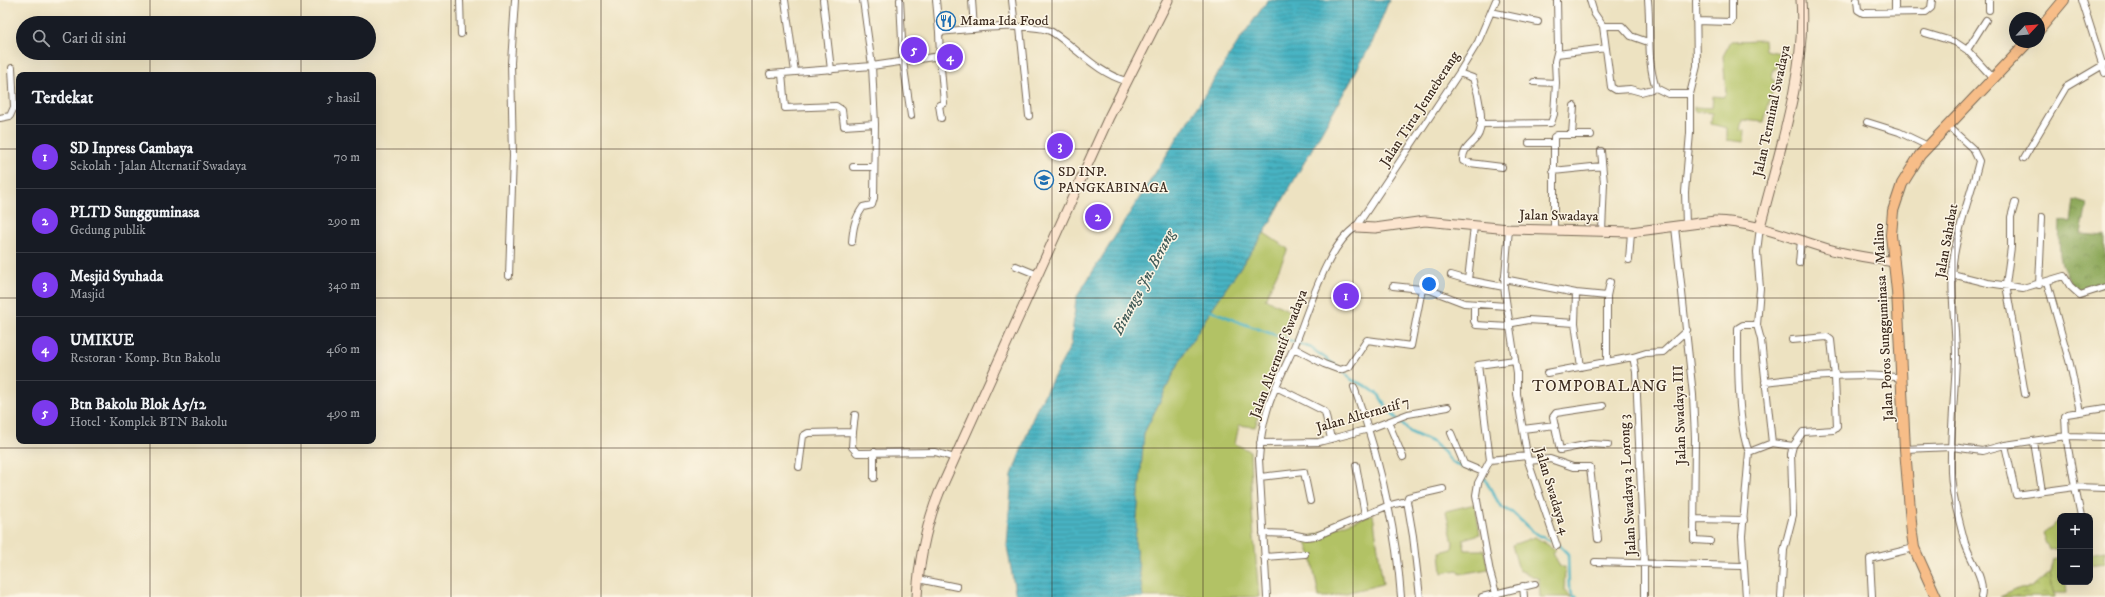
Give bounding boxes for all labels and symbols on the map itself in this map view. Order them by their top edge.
restaurant icon: Mama Ida Food [935,10,957,32]
place label: Mama Ida Food [960,12,1048,30]
north arrow [2009,12,2045,48]
pin: 5 [901,35,927,65]
pin: 4 [937,42,963,72]
street label: Jalan Terminal Swadaya [1749,44,1795,180]
street label: Jalan Tirta Jenneberang [1375,48,1464,172]
pin: 3 [1047,131,1073,161]
place label: SD INP. PANGKABINAGA [1058,163,1169,197]
school or university icon: SD INP. PANGKABINAGA [1033,169,1055,191]
pin: 2 [1085,202,1111,232]
street label: Jalan Sahabat [1931,202,1962,282]
street label: Jalan Swadaya [1517,206,1599,226]
street label: Jalan Poros Sungguminasa - Malino [1870,222,1898,423]
water label: Binanga Jn. Berang [1108,225,1181,339]
your location [1419,274,1439,294]
pin: 1 [1333,281,1359,311]
street label: Jalan Alternatif Swadaya [1245,287,1312,423]
street label: Jalan Swadaya III [1669,365,1691,467]
district label: TOMPOBALANG [1532,376,1668,396]
street label: Jalan Alternatif 7 [1312,393,1412,437]
street label: Jalan Swadaya 3 Lorong 3 [1615,414,1641,558]
street label: Jalan Swadaya 4 [1530,443,1574,538]

